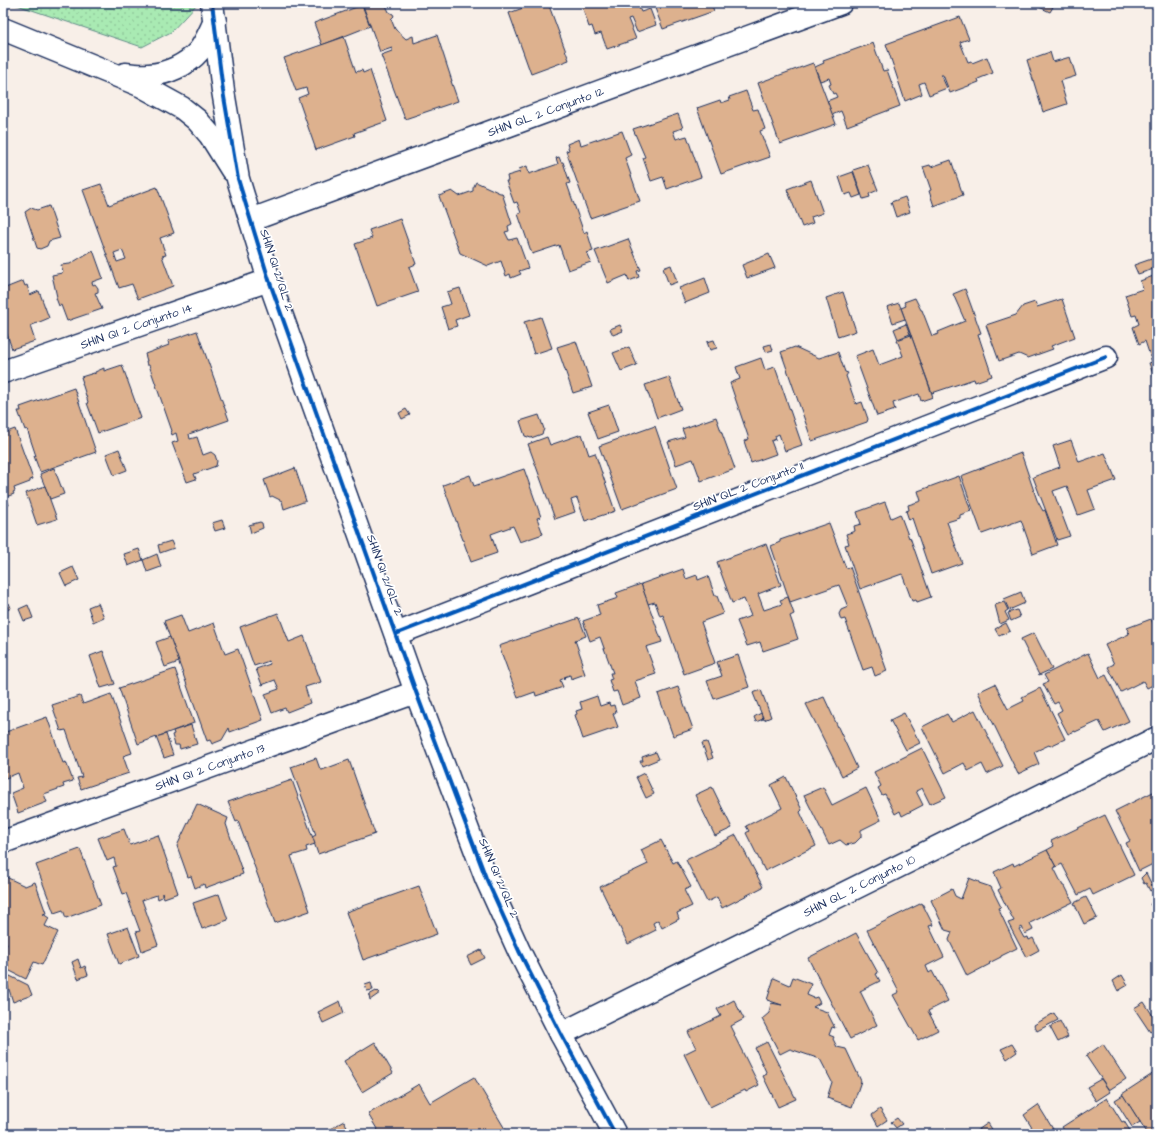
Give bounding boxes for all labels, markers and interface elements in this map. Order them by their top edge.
street label: SHIN QL 2 Conjunto 12 [485,83,607,141]
street label: SHIN QI 2/QL 2 [255,227,298,313]
street label: SHIN QI 2 Conjunto 14 [78,299,195,354]
street label: SHIN QL 2 Conjunto 11 [690,457,806,515]
street label: SHIN QI 2/QL 2 [362,532,407,618]
street label: SHIN QI 2 Conjunto 13 [153,740,267,795]
street label: SHIN QI 2/QL 2 [474,836,523,921]
street label: SHIN QL 2 Conjunto 10 [800,851,919,921]

